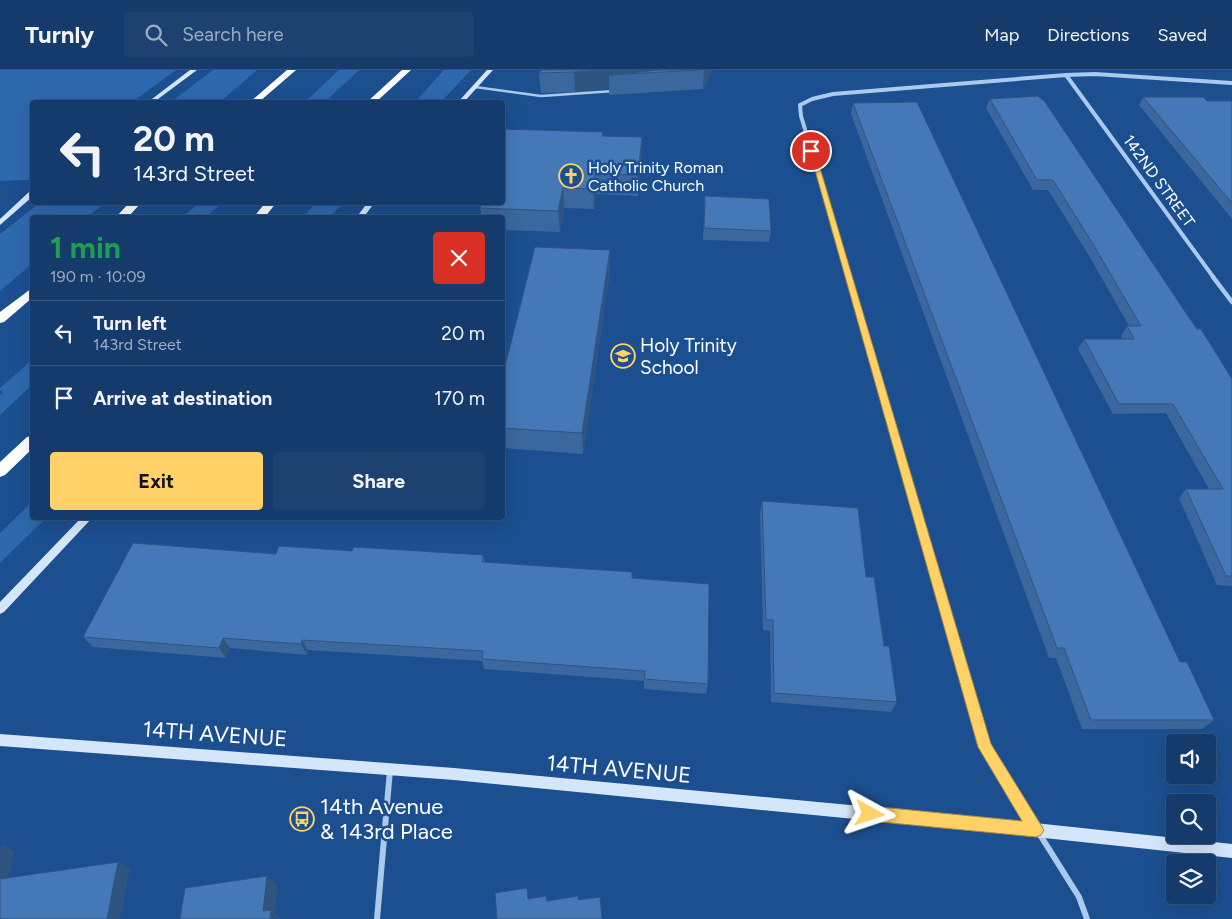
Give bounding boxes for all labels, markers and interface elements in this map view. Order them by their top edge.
search box [124,12,474,57]
text: Turnly [25,20,94,49]
icon: search [142,21,170,49]
text: Search here [182,23,284,46]
text: Map [984,24,1019,46]
text: Directions [1047,24,1129,46]
text: Saved [1157,24,1207,46]
text: 20 m [133,118,215,160]
icon: left [50,120,115,185]
pin [790,130,832,172]
street label: 142ND STREET [1119,131,1199,231]
icon: arrive [797,137,825,165]
place label: Holy Trinity Roman Catholic Church [588,158,724,195]
text: 143rd Street [133,160,255,187]
church icon: Holy Trinity Roman Catholic Church [558,163,584,189]
text: 1 min [50,229,121,266]
button: close [433,232,485,284]
text: 190 m · 10:09 [50,267,146,286]
text: Turn left [93,312,167,335]
icon: left [50,319,78,347]
text: 20 m [441,322,485,345]
place label: Holy Trinity School [640,334,737,379]
text: 143rd Street [93,335,182,354]
school or university icon: Holy Trinity School [610,343,636,369]
icon: arrive [50,384,78,412]
text: Arrive at destination [93,387,272,410]
text: 170 m [434,387,485,410]
button: Exit [50,452,263,510]
button: Share [273,452,485,510]
street label: 14TH AVENUE [142,715,288,753]
map controls [1166,734,1216,904]
button: sound [1166,734,1216,784]
street label: 14TH AVENUE [546,749,692,789]
position arrow [843,787,895,839]
place label: 14th Avenue & 143rd Place [320,793,453,845]
button: search [1166,794,1216,844]
bus stop icon: 14th Avenue & 143rd Place [289,806,315,832]
button: layers [1166,854,1216,904]

